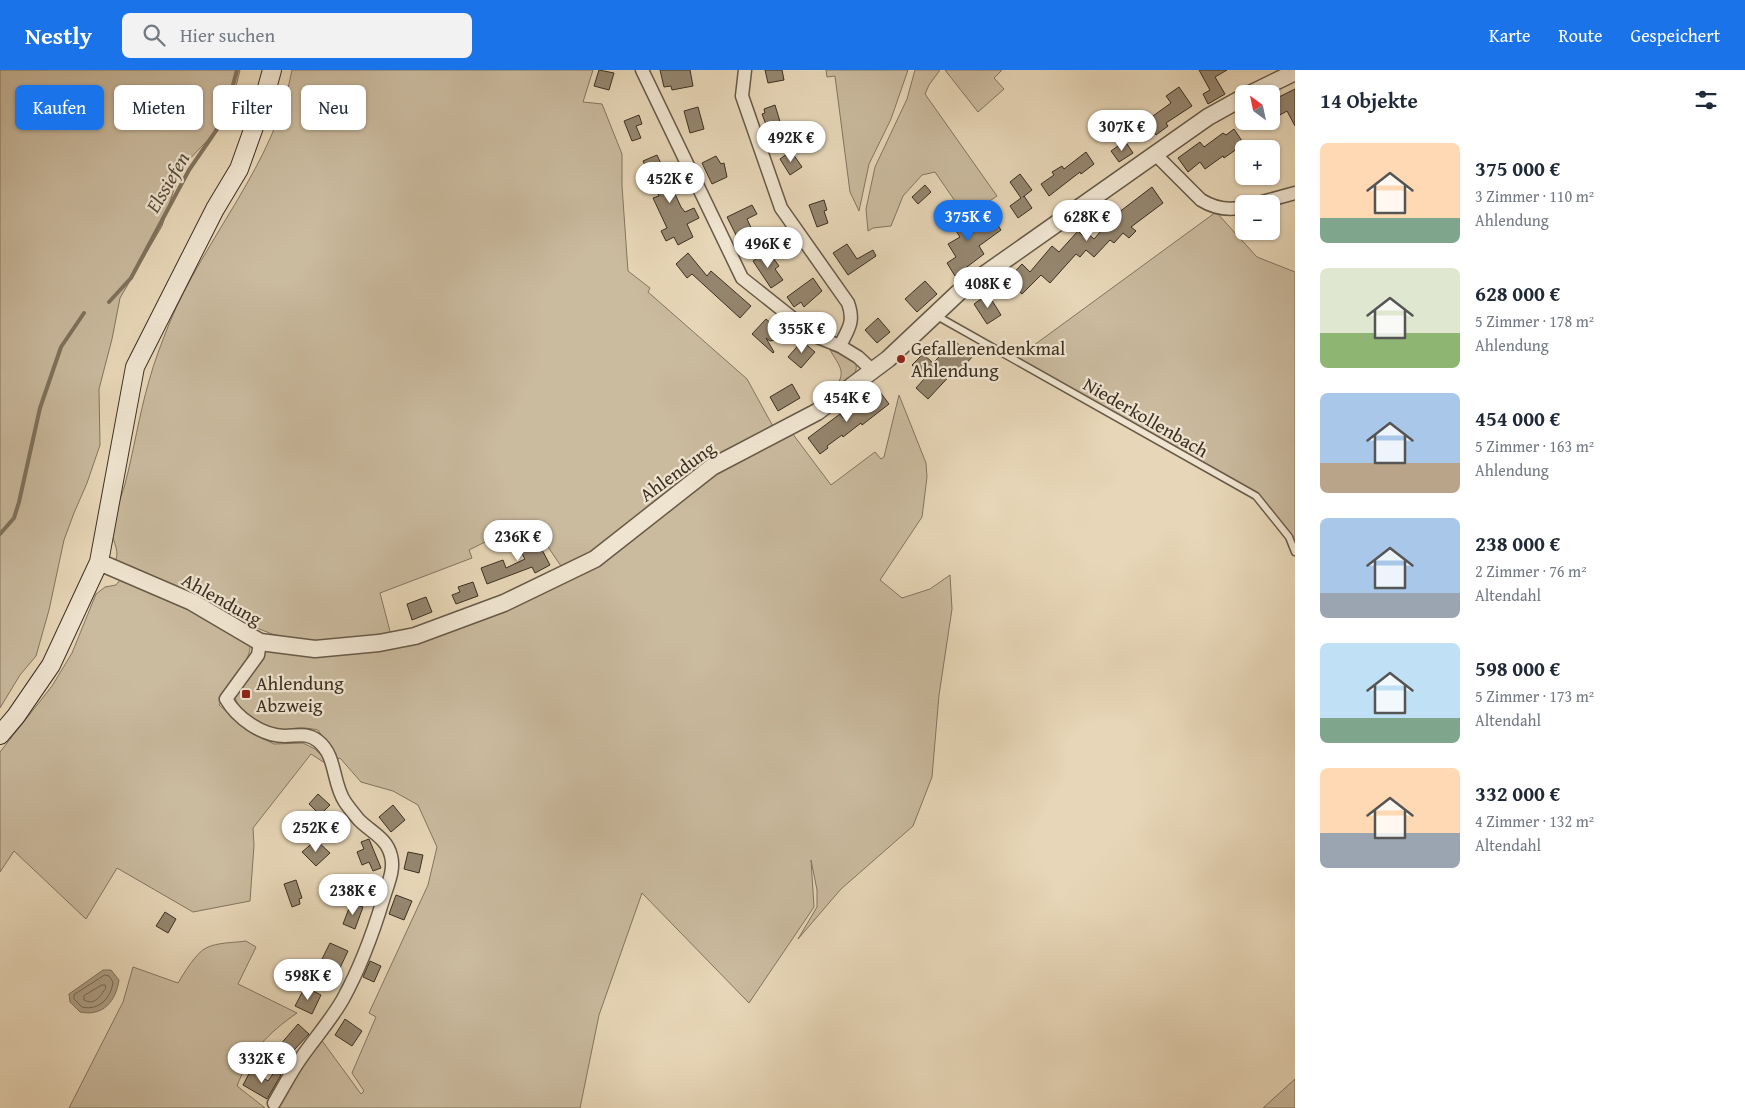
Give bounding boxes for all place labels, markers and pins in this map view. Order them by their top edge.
pin: 307K € [1081,109,1163,152]
pin: 492K € [750,121,832,163]
pin: 452K € [629,162,711,204]
pin: 375K € [927,200,1009,242]
pin: 628K € [1046,200,1128,242]
pin: 496K € [727,226,809,269]
pin: 408K € [947,266,1029,309]
pin: 355K € [761,312,843,354]
place label: Gefallenendenkmal Ahlendung [911,334,1065,384]
marker: Gefallenendenkmal Ahlendung [895,353,907,365]
pin: 454K € [806,380,888,423]
pin: 236K € [477,520,559,562]
place label: Ahlendung Abzweig [256,669,344,719]
marker: Ahlendung Abzweig [240,688,252,700]
pin: 252K € [275,810,357,853]
pin: 238K € [312,874,394,916]
pin: 598K € [267,958,349,1001]
pin: 332K € [221,1042,303,1084]

